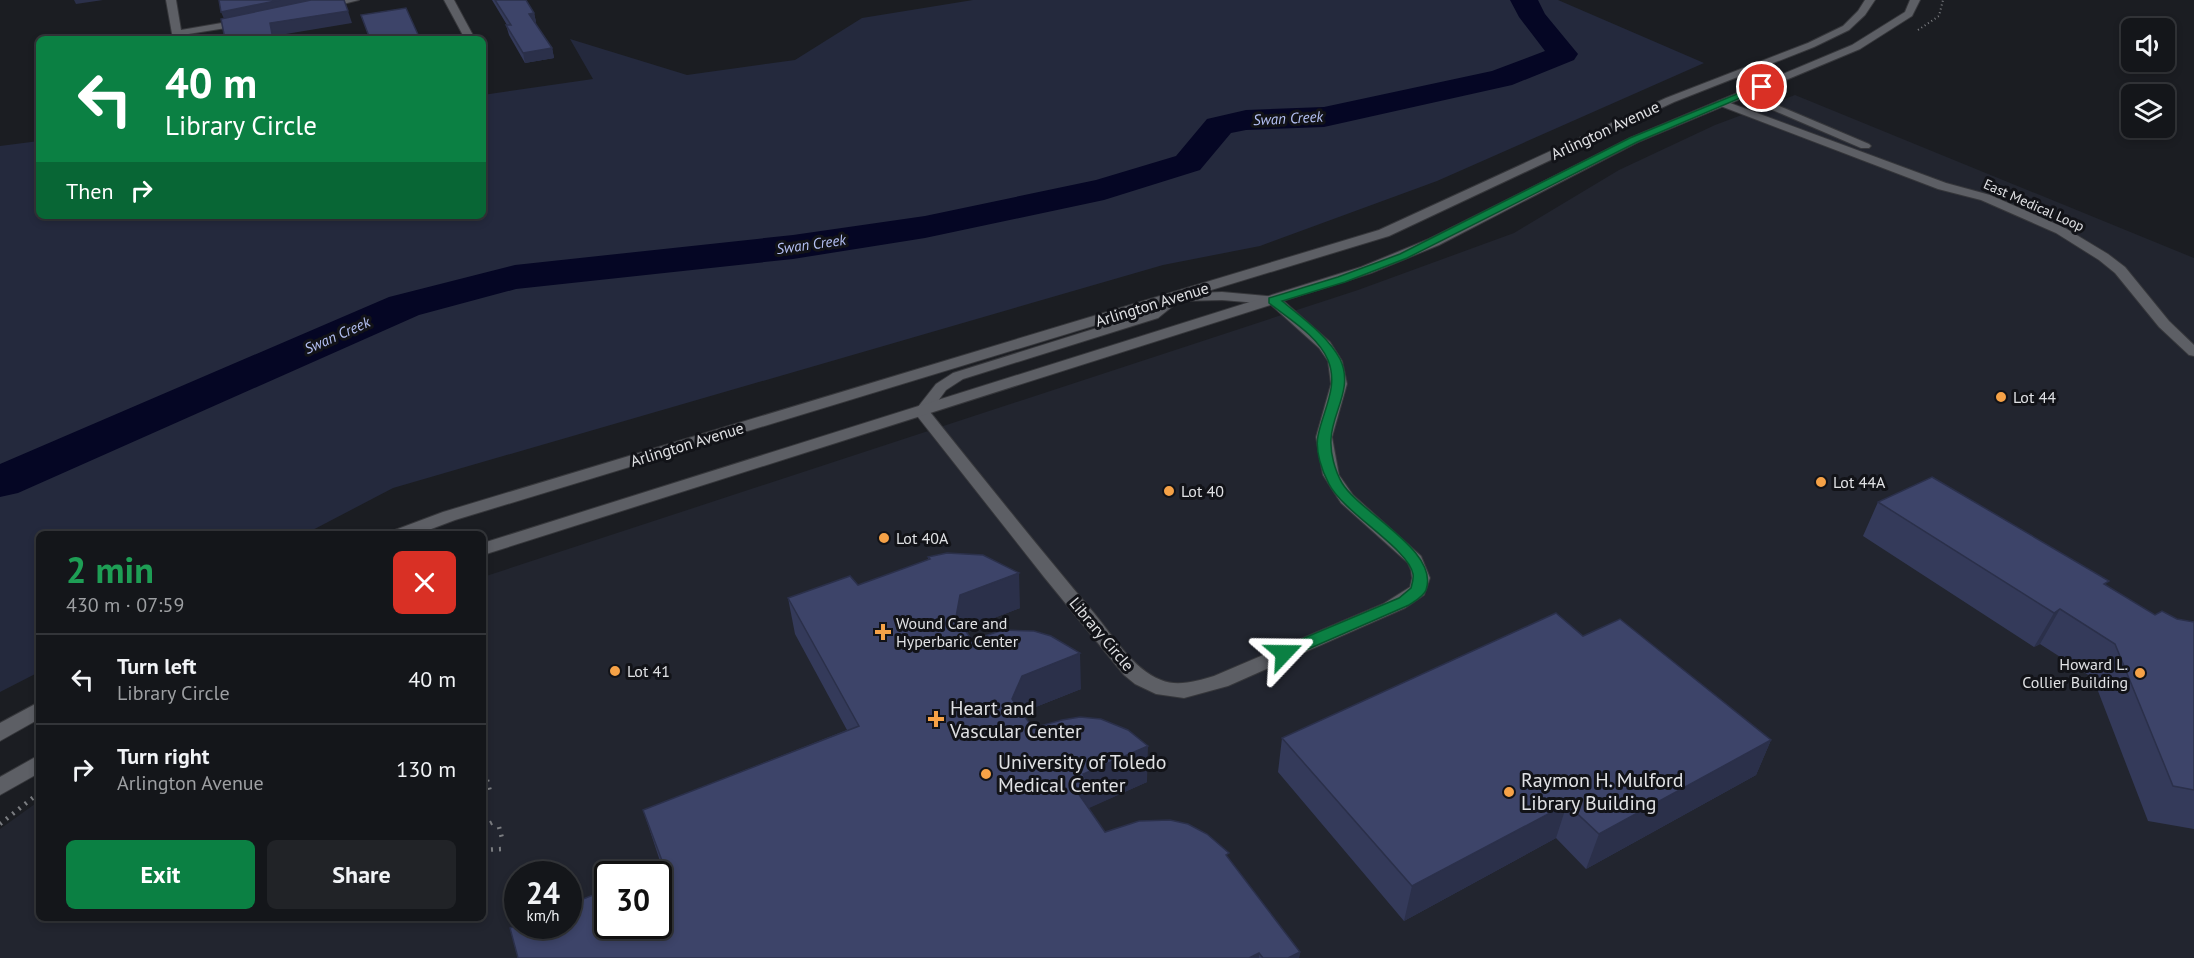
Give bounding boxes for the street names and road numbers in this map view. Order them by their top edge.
street label: Arlington Avenue [1548,96,1662,164]
street label: East Medical Loop [1981,175,2087,235]
street label: Arlington Avenue [1093,277,1211,331]
street label: Arlington Avenue [628,417,746,471]
street label: Library Circle [1065,593,1139,675]

